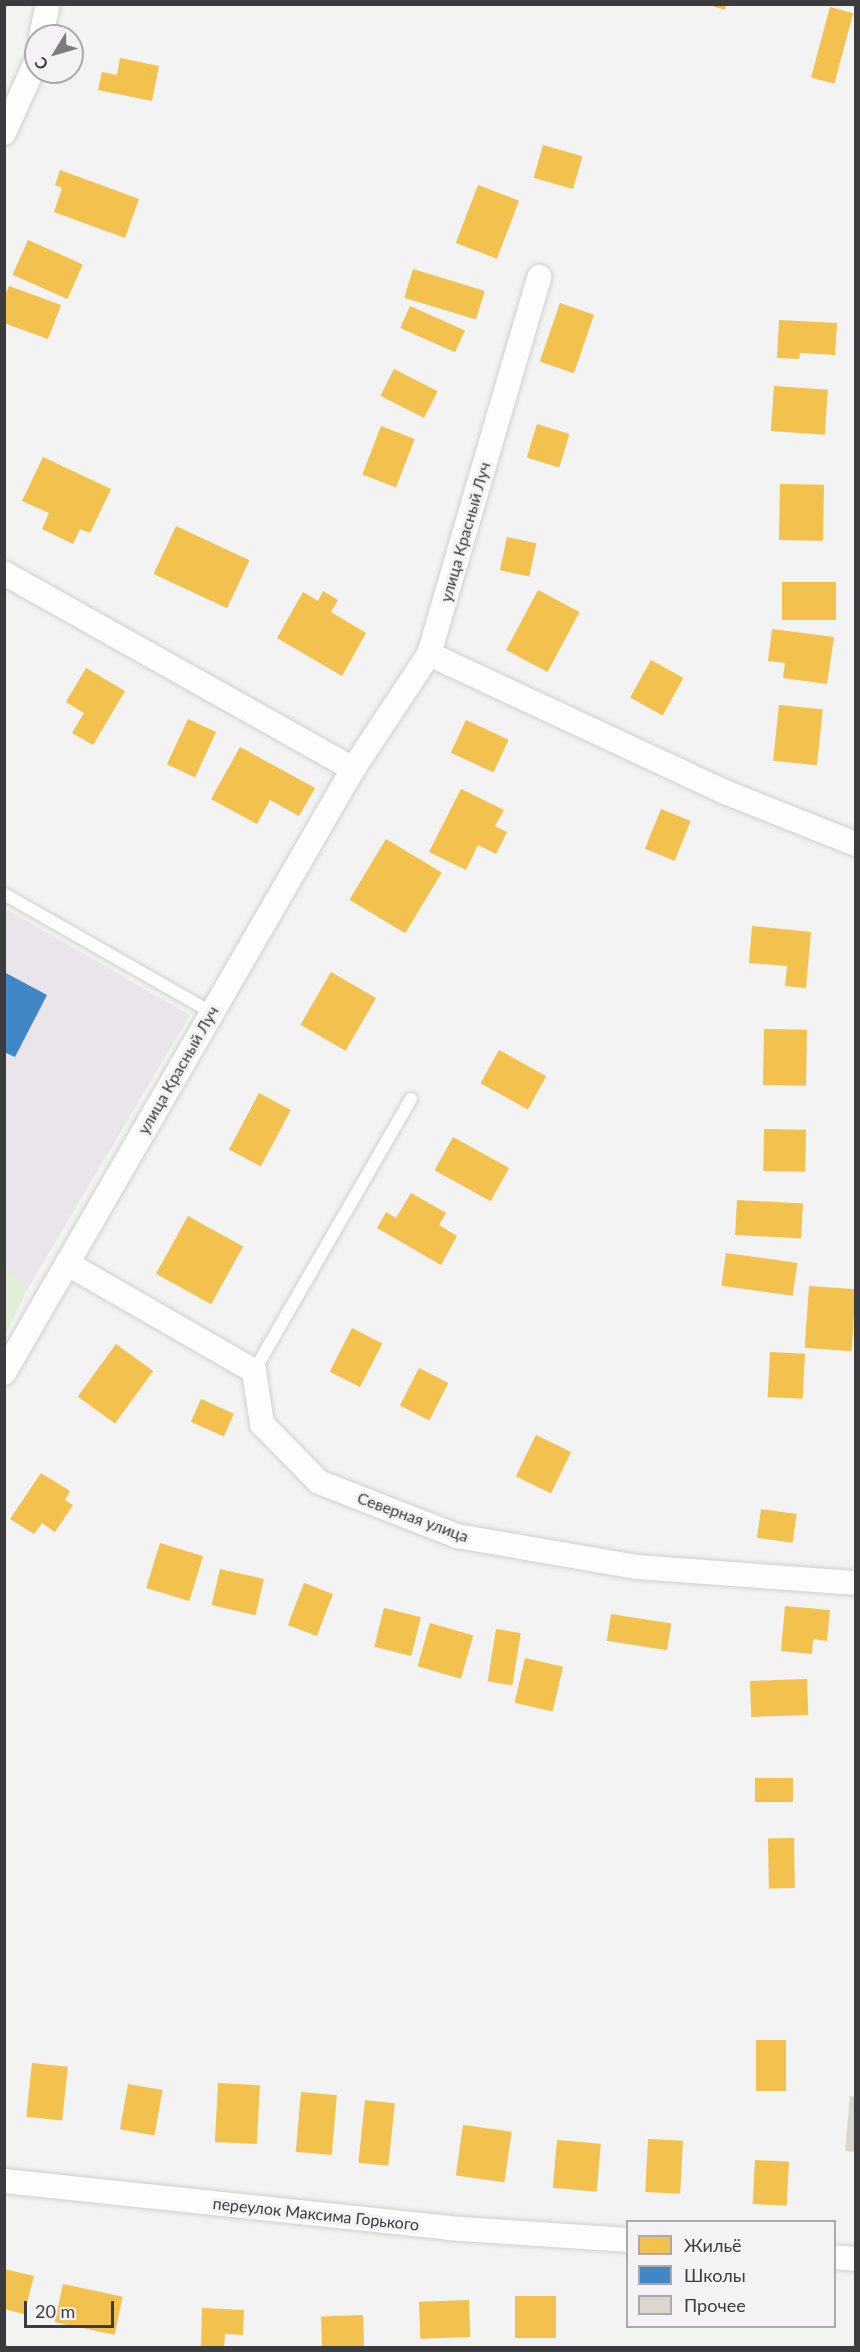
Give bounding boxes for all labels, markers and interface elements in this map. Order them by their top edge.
north arrow [24,24,84,84]
text: С [30,54,52,74]
street label: улица Красный Луч [436,460,494,604]
street label: улица Красный Луч [134,1003,222,1137]
street label: Северная улица [355,1488,471,1546]
street label: переулок Максима Горького [212,2194,420,2234]
legend [626,2220,836,2328]
text: Жильё [684,2234,742,2256]
text: Школы [684,2264,746,2286]
scale bar [27,2289,117,2327]
text: Прочее [684,2294,746,2316]
text: 20 m [35,2300,75,2322]

